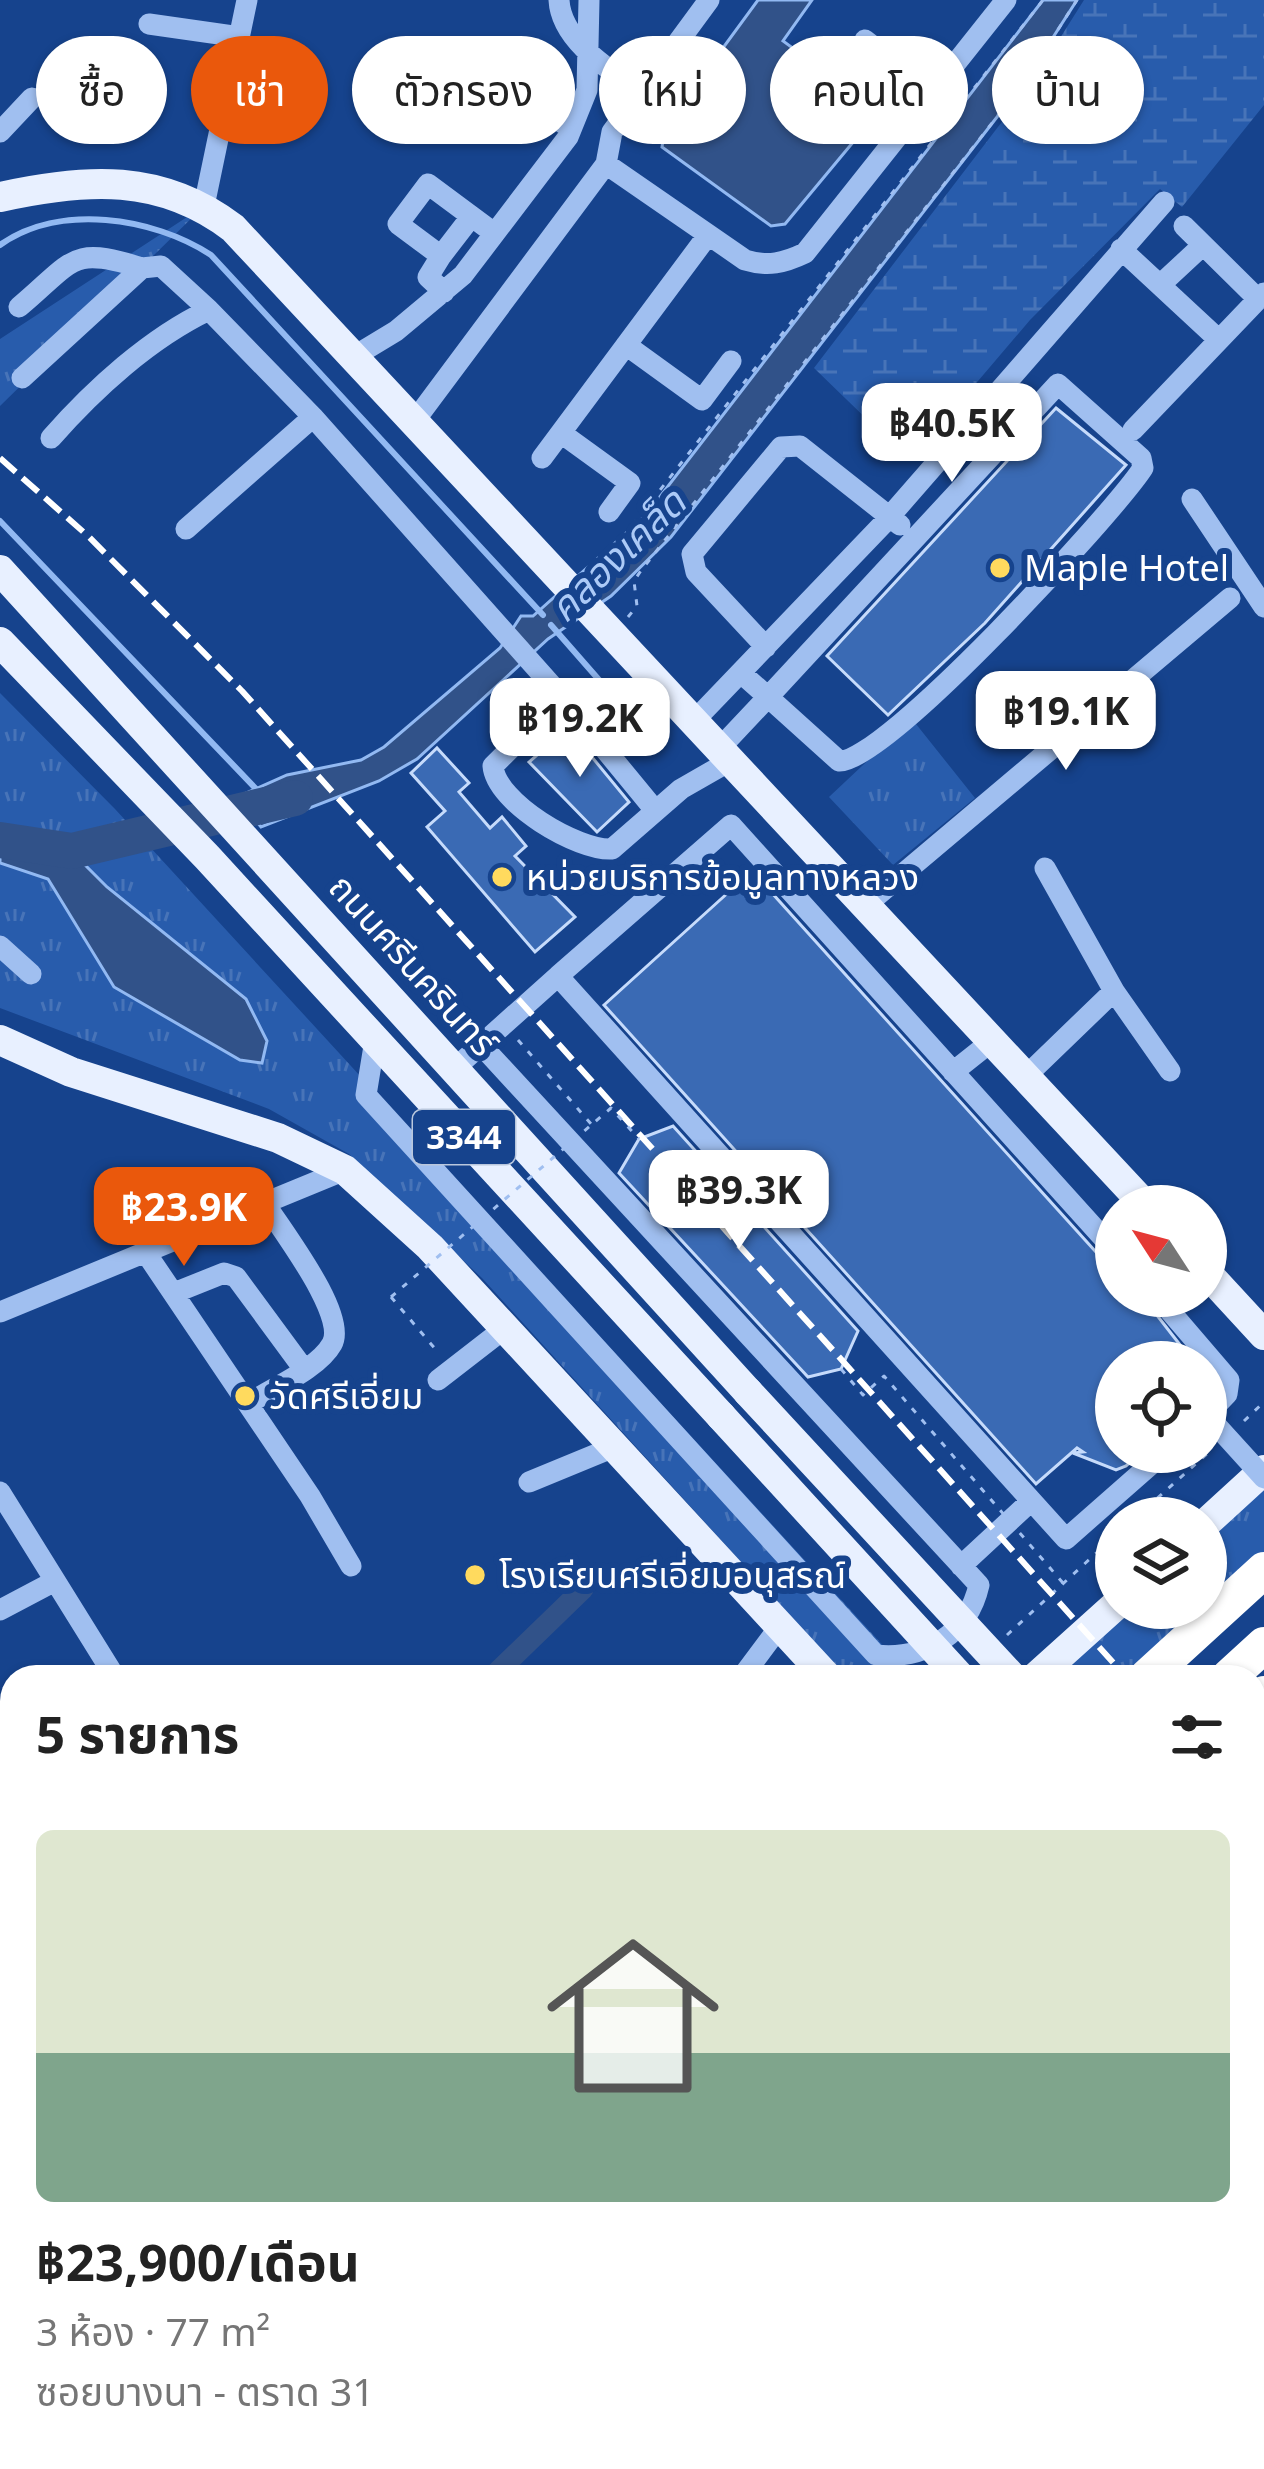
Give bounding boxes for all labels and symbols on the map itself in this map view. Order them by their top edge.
pin: ฿40.5K [854,383,1050,485]
water label: คลองเคล็ด [536,474,697,632]
place label: Maple Hotel [1024,543,1229,592]
marker: Maple Hotel [987,555,1013,581]
pin: ฿19.1K [968,671,1164,773]
pin: ฿19.2K [482,678,678,780]
place label: หน่วยบริการข้อมูลทางหลวง [526,852,919,901]
street label: ถนนศรีนครินทร์ [318,863,509,1068]
marker: หน่วยบริการข้อมูลทางหลวง [489,864,515,890]
road number: 3344 [413,1110,515,1164]
pin: ฿39.3K [641,1150,837,1252]
pin: ฿23.9K [86,1167,282,1269]
north arrow [1095,1185,1227,1317]
place label: วัดศรีเอี่ยม [269,1371,423,1420]
marker: วัดศรีเอี่ยม [232,1383,258,1409]
place label: โรงเรียนศรีเอี่ยมอนุสรณ์ [499,1550,846,1599]
marker: โรงเรียนศรีเอี่ยมอนุสรณ์ [462,1562,488,1588]

